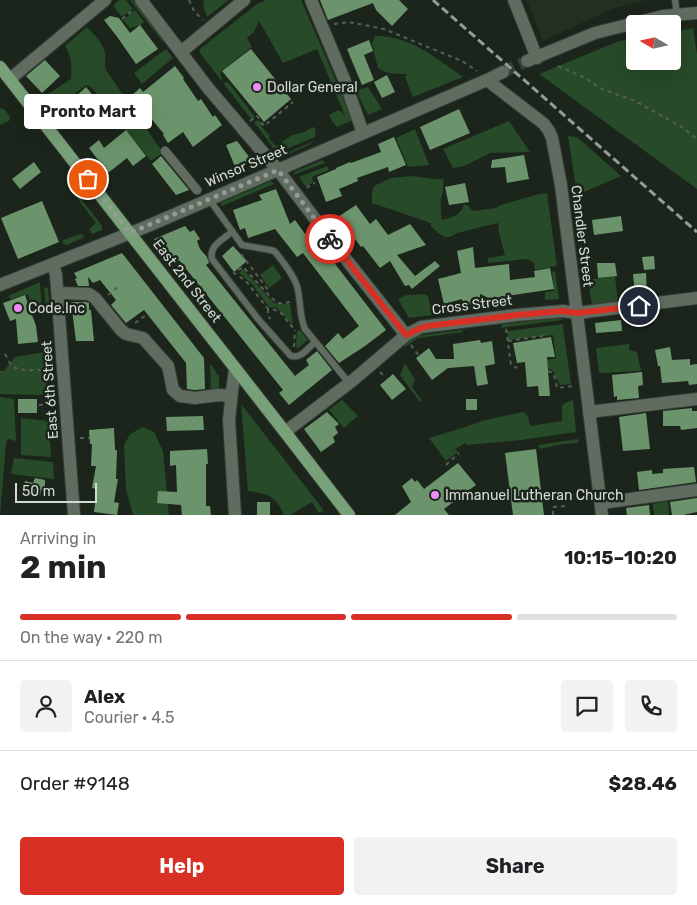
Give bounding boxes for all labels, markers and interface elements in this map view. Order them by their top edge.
north arrow [626,15,681,70]
map controls [626,15,681,70]
place label: Dollar General [267,79,358,96]
marker: Dollar General [251,81,263,93]
callout: Pronto Mart [24,94,152,129]
text: Pronto Mart [40,102,136,121]
street label: Winsor Street [203,141,290,191]
pin [67,158,109,200]
icon: bag [74,165,102,193]
street label: Chandler Street [567,184,597,288]
courier [305,214,355,264]
icon: bike [316,225,344,253]
street label: East 2nd Street [149,236,225,327]
pin [618,285,660,327]
street label: Cross Street [431,292,514,318]
icon: home [625,292,653,320]
place label: Code.Inc [28,300,85,317]
marker: Code.Inc [12,302,24,314]
street label: East 6th Street [38,340,62,440]
scale bar [15,480,98,503]
text: 50 m [22,483,55,500]
place label: Immanuel Lutheran Church [445,487,624,504]
marker: Immanuel Lutheran Church [429,489,441,501]
text: Arriving in [20,529,96,548]
text: 10:15–10:20 [564,546,677,569]
text: 2 min [20,548,107,586]
text: On the way · 220 m [20,628,162,647]
button: person [20,680,72,732]
button: chat [561,680,613,732]
button: phone [625,680,677,732]
text: Alex [84,685,125,708]
text: Courier · 4.5 [84,708,174,727]
text: Order #9148 [20,772,130,795]
text: $28.46 [609,772,677,795]
button: Help [20,837,344,895]
button: Share [354,837,677,895]

